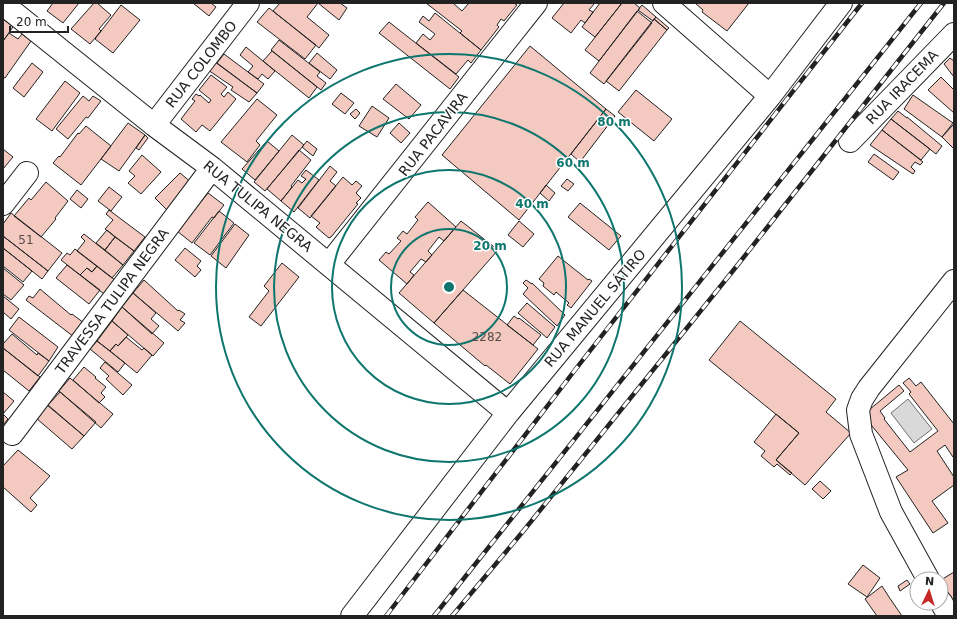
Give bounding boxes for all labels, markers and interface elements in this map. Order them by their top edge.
scale bar [10,8,68,34]
text: 20 m [16,15,47,29]
street label: RUA COLOMBO [162,17,240,111]
street label: RUA IRACEMA [863,46,942,127]
street label: RUA PACAVIRA [395,89,471,179]
text: 80 m [597,115,631,129]
text: 60 m [556,156,590,170]
street label: RUA TULIPA NEGRA [200,157,316,255]
text: 40 m [515,197,549,211]
street label: TRAVESSA TULIPA NEGRA [51,225,172,378]
house number: 51 [18,233,34,247]
text: 20 m [473,239,507,253]
street label: RUA MANUEL SÁTIRO [541,246,649,370]
centre of rings [442,280,456,294]
house number: 2282 [472,330,502,344]
north arrow [909,571,949,611]
text: N [925,575,935,588]

